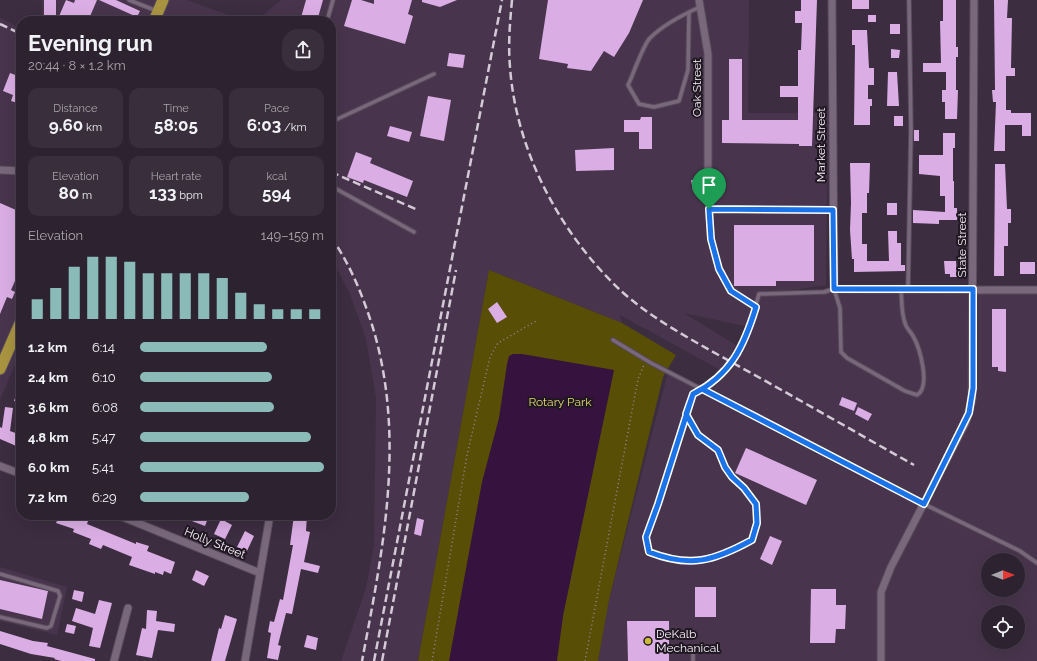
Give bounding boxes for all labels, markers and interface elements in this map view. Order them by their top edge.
button: share [282,29,324,71]
text: Evening run [28,30,153,56]
text: 20:44 · 8 × 1.2 km [28,58,126,73]
street label: Oak Street [690,59,704,117]
text: Distance [53,102,97,115]
text: Time [163,102,189,115]
text: Pace [264,102,289,115]
street label: Market Street [814,108,828,182]
text: 9.60 [49,115,83,135]
text: 58:05 [154,115,198,135]
text: 6:03 [247,115,281,135]
text: km [83,121,102,134]
text: /km [281,121,307,134]
pin [692,168,726,209]
text: Elevation [52,170,99,183]
text: Heart rate [151,170,201,183]
text: kcal [266,170,287,183]
icon: arrive [698,174,720,196]
text: 80 [59,183,79,203]
text: 133 [149,183,176,203]
text: 594 [262,183,291,203]
text: m [79,189,92,202]
text: bpm [176,189,203,202]
street label: State Street [955,213,969,277]
text: Elevation [28,228,83,243]
text: 149–159 m [261,228,324,243]
text: 1.2 km [28,340,67,355]
text: 6:14 [92,340,115,355]
text: 2.4 km [28,370,68,385]
text: 6:10 [92,370,116,385]
park label: Rotary Park [528,395,592,409]
text: 3.6 km [28,400,69,415]
text: 6:08 [92,400,118,415]
text: 4.8 km [28,430,69,445]
text: 5:47 [92,430,116,445]
text: 6.0 km [28,460,69,475]
text: 5:41 [92,460,114,475]
text: 7.2 km [28,490,67,505]
text: 6:29 [92,490,117,505]
street label: Holly Street [182,524,248,562]
north arrow [981,553,1025,597]
map controls [981,553,1025,649]
button: locate [981,605,1025,649]
place label: DeKalb Mechanical [656,627,720,655]
marker: DeKalb Mechanical [643,636,653,646]

